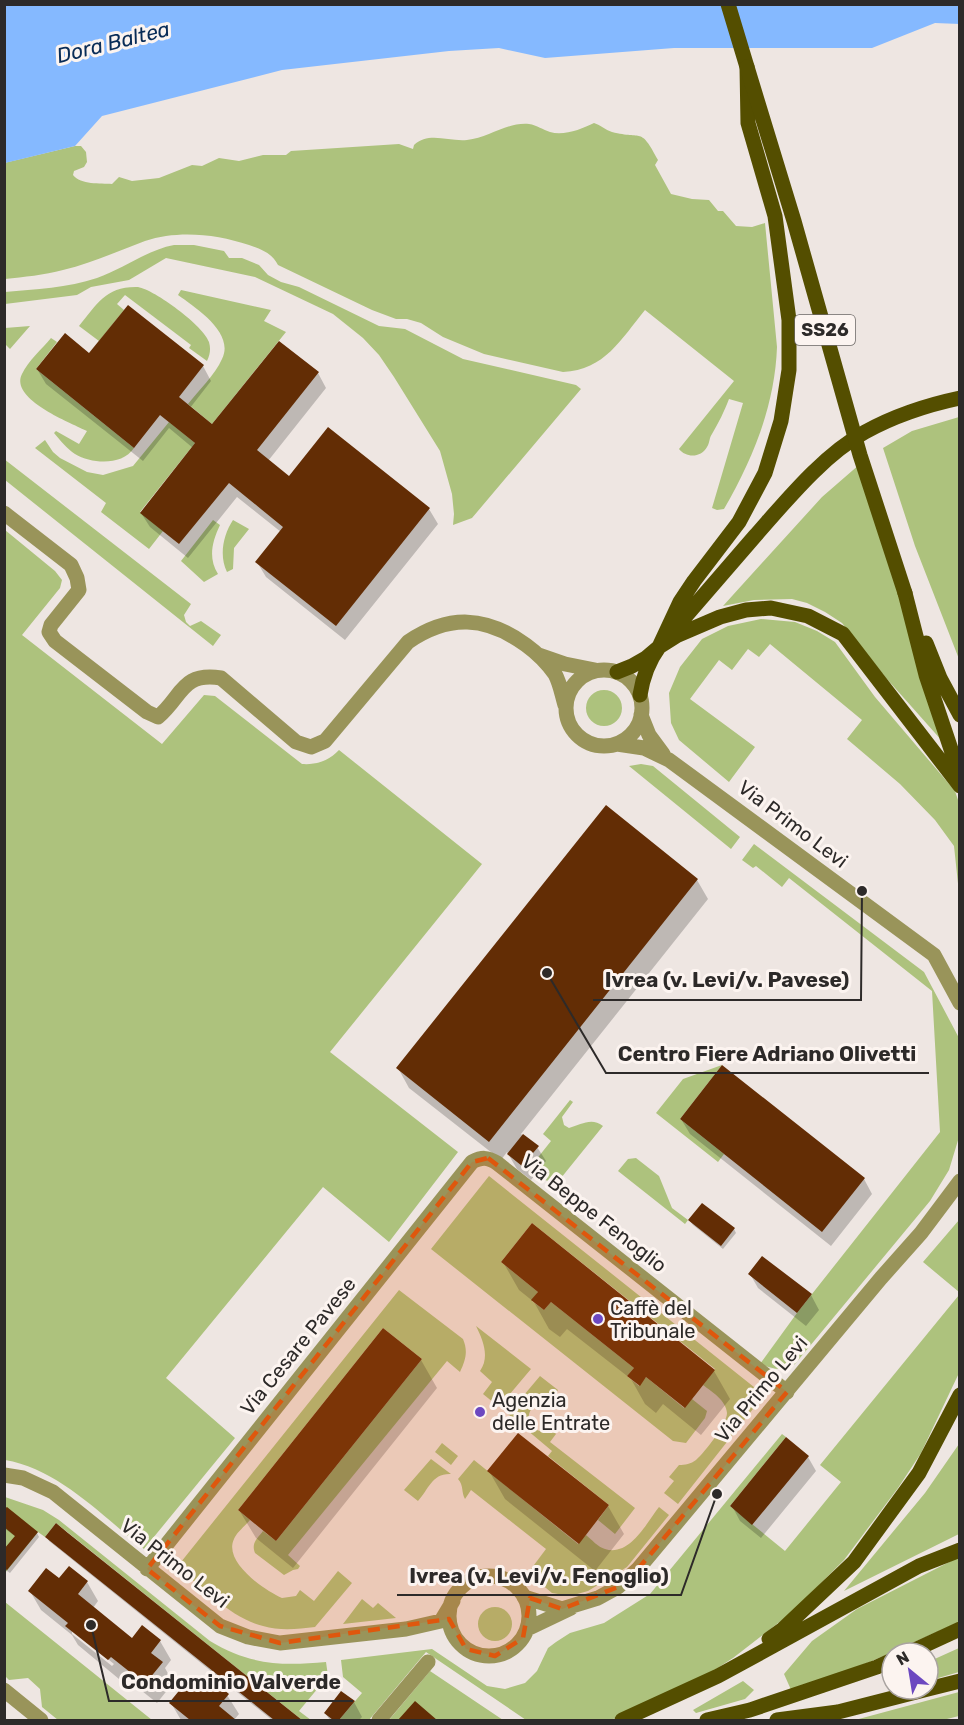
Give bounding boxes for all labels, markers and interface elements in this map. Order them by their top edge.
water label: Dora Baltea [54,16,172,68]
road number: SS26 [795,315,855,345]
street label: Via Primo Levi [733,775,853,873]
callout: Ivrea (v. Levi/v. Pavese) [593,961,861,1000]
text: Ivrea (v. Levi/v. Pavese) [605,967,849,992]
callout: Centro Fiere Adriano Olivetti [606,1034,929,1073]
text: Centro Fiere Adriano Olivetti [618,1041,916,1066]
street label: Via Beppe Fenoglio [517,1149,671,1277]
street label: Via Cesare Pavese [235,1272,361,1420]
place label: Caffè del Tribunale [610,1296,696,1343]
marker: Caffè del Tribunale [591,1312,605,1326]
street label: Via Primo Levi [710,1331,812,1447]
place label: Agenzia delle Entrate [492,1388,610,1435]
marker: Agenzia delle Entrate [473,1405,487,1419]
street label: Via Primo Levi [116,1513,234,1613]
callout: Ivrea (v. Levi/v. Fenoglio) [397,1556,681,1595]
text: Ivrea (v. Levi/v. Fenoglio) [409,1563,669,1588]
north arrow [880,1641,940,1701]
text: N [893,1647,912,1670]
callout: Condominio Valverde [109,1662,353,1701]
text: Condominio Valverde [121,1669,341,1694]

